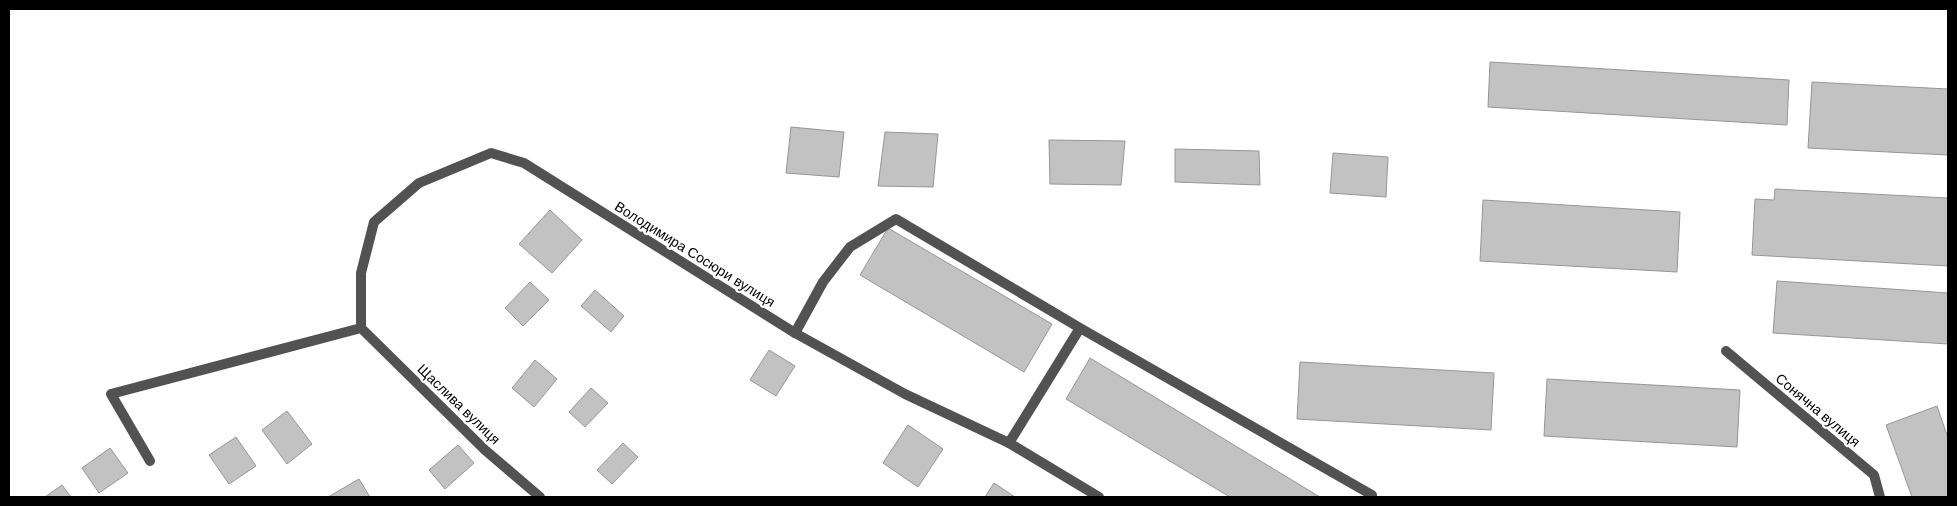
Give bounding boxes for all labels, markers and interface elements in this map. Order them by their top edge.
street label: Володимира Сосюри вулиця [612,198,778,310]
street label: Щаслива вулиця [414,361,504,447]
street label: Сонячна вулиця [1773,370,1863,450]

